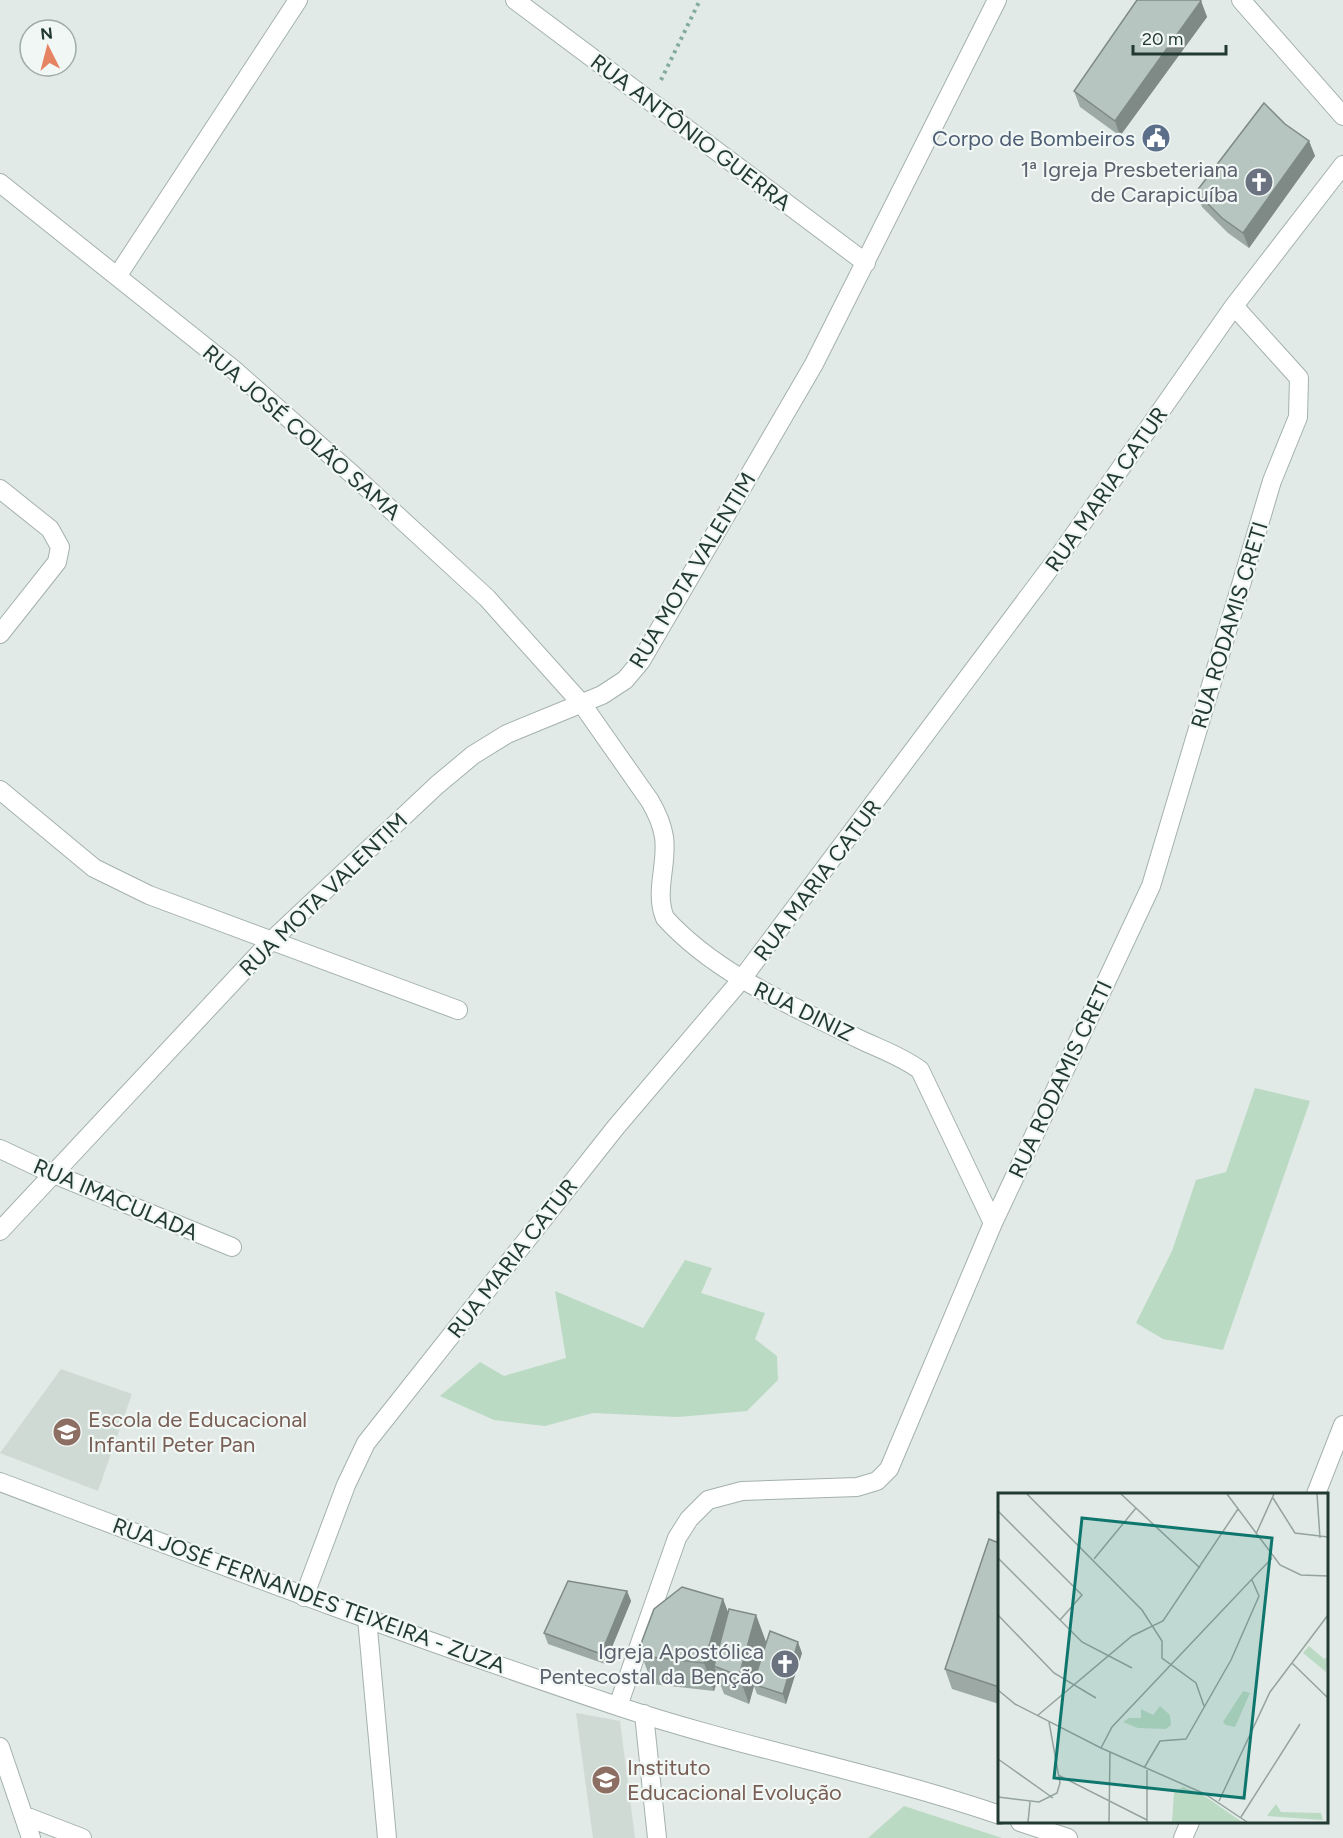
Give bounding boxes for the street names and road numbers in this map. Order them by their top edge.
street label: RUA ANTÔNIO GUERRA [585,48,796,217]
street label: RUA JOSÉ COLÃO SAMA [197,339,406,526]
street label: RUA MARIA CATUR [1039,402,1173,577]
street label: RUA MOTA VALENTIM [623,468,762,673]
street label: RUA RODAMIS CRETI [1185,518,1274,732]
street label: RUA MARIA CATUR [748,794,887,966]
street label: RUA MOTA VALENTIM [234,807,413,982]
street label: RUA DINIZ [749,976,858,1047]
street label: RUA RODAMIS CRETI [1003,976,1118,1182]
street label: RUA IMACULADA [29,1153,202,1246]
street label: RUA MARIA CATUR [442,1173,583,1344]
street label: RUA JOSÉ FERNANDES TEIXEIRA - ZUZA [109,1512,509,1679]

